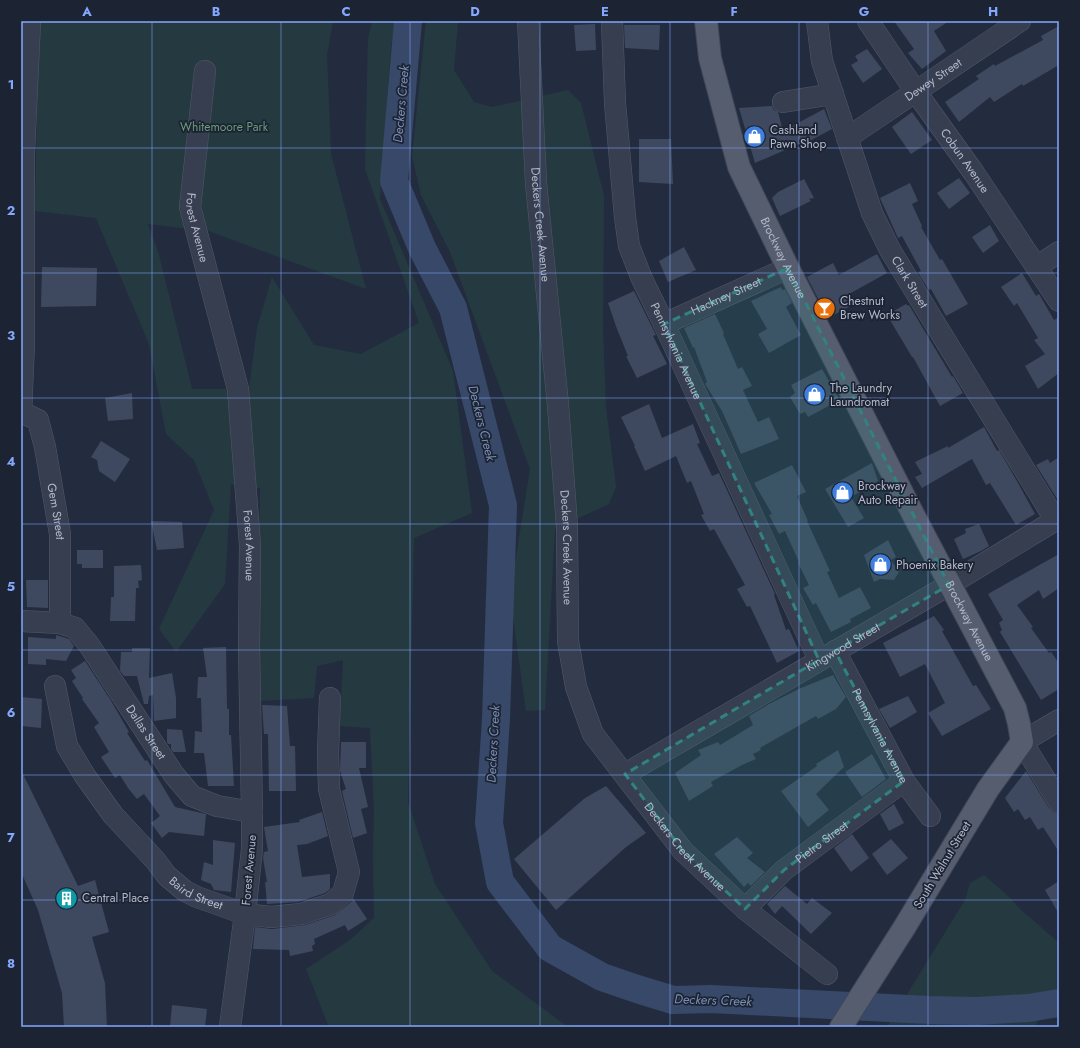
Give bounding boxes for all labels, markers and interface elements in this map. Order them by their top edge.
text: A [81,2,92,21]
text: B [212,2,221,21]
text: C [341,2,351,21]
text: D [470,2,480,21]
text: E [601,2,609,21]
text: F [730,2,738,21]
text: G [859,2,870,21]
text: H [988,2,998,21]
street label: Dewey Street [901,54,966,106]
water label: Deckers Creek [388,64,414,143]
text: 1 [8,75,14,94]
park label: Whitemoore Park [180,118,269,136]
place label: Cashland Pawn Shop [770,121,826,153]
shop icon: Cashland Pawn Shop [742,124,768,150]
street label: Cobun Avenue [936,125,994,197]
street label: Deckers Creek Avenue [526,167,555,283]
street label: Forest Avenue [181,192,213,264]
text: 2 [7,201,15,220]
street label: Brockway Avenue [756,214,811,302]
street label: Clark Street [887,252,933,312]
street label: Hackney Street [688,272,764,320]
place label: Chestnut Brew Works [840,292,900,324]
bar icon: Chestnut Brew Works [812,295,838,321]
street label: Pennsylvania Avenue [646,299,707,402]
text: 3 [7,326,15,345]
place label: The Laundry Laundromat [830,379,893,411]
shop icon: The Laundry Laundromat [801,382,827,408]
water label: Deckers Creek [463,383,501,463]
text: 4 [6,452,16,471]
place label: Brockway Auto Repair [858,477,919,509]
shop icon: Brockway Auto Repair [830,480,856,506]
street label: Gem Street [42,482,69,540]
street label: Deckers Creek Avenue [555,489,577,605]
street label: Forest Avenue [238,509,259,581]
shop icon: Phoenix Bakery [868,552,894,578]
place label: Phoenix Bakery [896,556,974,574]
text: 5 [7,577,15,596]
street label: Brockway Avenue [941,578,998,664]
street label: Kingwood Street [802,618,883,676]
street label: Pennsylvania Avenue [847,685,913,786]
street label: Dallas Street [121,701,171,763]
text: 6 [7,703,16,722]
water label: Deckers Creek [481,704,505,783]
street label: Deckers Creek Avenue [640,798,730,896]
street label: Pietro Street [792,816,852,868]
street label: South Walnut Street [909,818,975,912]
text: 7 [7,828,15,847]
street label: Forest Avenue [237,834,261,906]
street label: Baird Street [165,872,225,914]
building icon: Central Place [53,885,79,911]
place label: Central Place [82,889,149,907]
text: 8 [7,954,15,973]
water label: Deckers Creek [674,989,753,1011]

